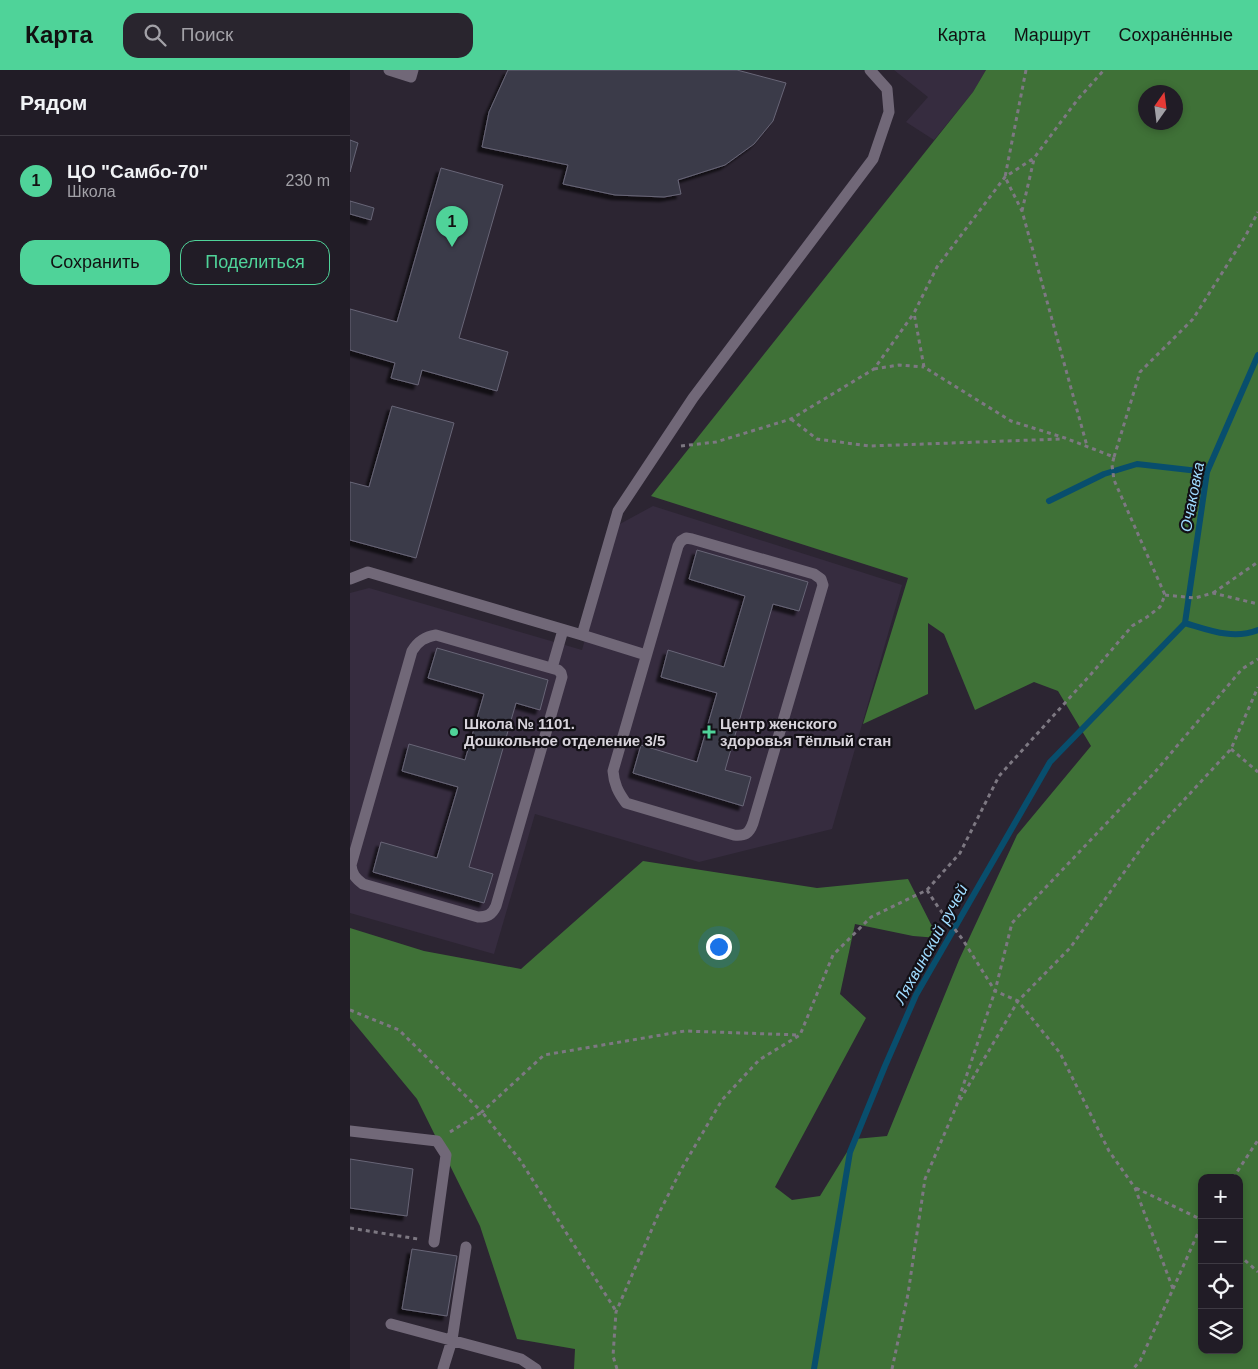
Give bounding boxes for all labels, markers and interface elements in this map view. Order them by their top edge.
search box [123,13,473,58]
text: Карта [25,21,93,48]
icon: search [141,21,169,49]
text: Поиск [181,24,233,45]
text: Карта [938,25,986,45]
text: Маршрут [1014,25,1090,45]
text: Сохранённые [1118,25,1233,45]
north arrow [1138,85,1183,130]
text: Рядом [20,91,87,114]
text: ЦО "Самбо-70" [67,161,208,182]
text: 1 [32,172,40,189]
text: 230 m [286,172,330,189]
text: Школа [67,183,116,200]
pin: 1 [436,206,468,247]
button: Сохранить [20,240,170,285]
button: Поделиться [180,240,330,285]
water label: Очаковка [1177,460,1207,533]
place label: Школа № 1101. Дошкольное отделение 3/5 [464,715,665,749]
place label: Центр женского здоровья Тёплый стан [720,715,891,749]
marker: Центр женского здоровья Тёплый стан [702,725,716,739]
marker: Школа № 1101. Дошкольное отделение 3/5 [448,726,460,738]
water label: Ляхвинский ручей [891,881,971,1008]
your location [706,934,732,960]
map controls [1198,1174,1243,1354]
button: + [1198,1174,1243,1219]
button: − [1198,1219,1243,1264]
button: locate [1198,1264,1243,1309]
button: layers [1198,1309,1243,1354]

